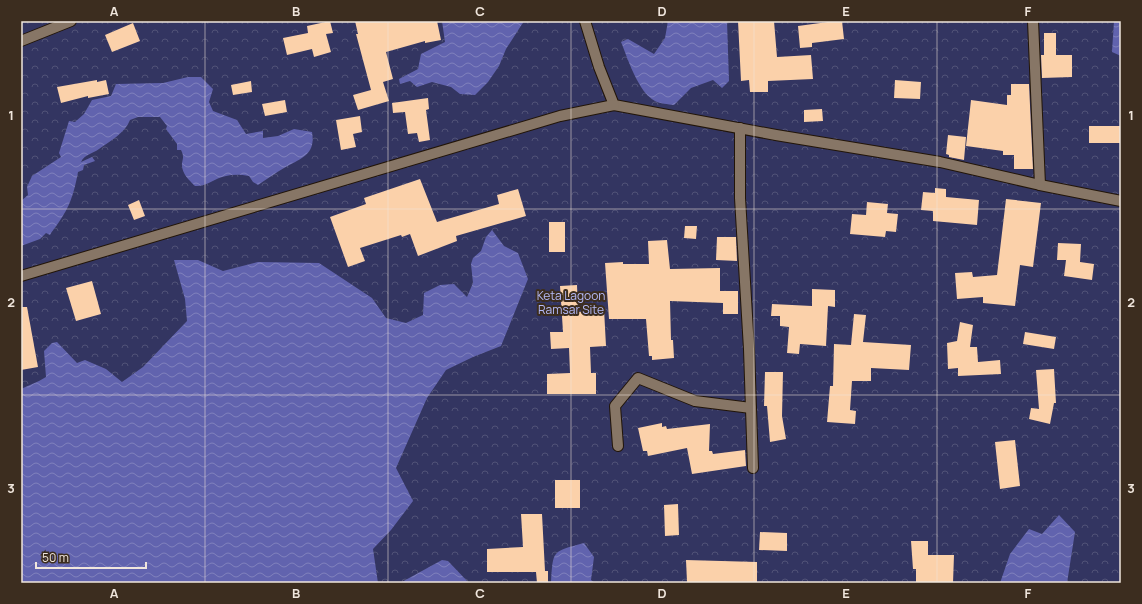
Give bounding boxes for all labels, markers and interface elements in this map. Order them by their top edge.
text: A [110,2,119,20]
text: B [292,2,300,20]
text: C [475,2,485,20]
text: D [657,2,667,20]
text: E [842,2,850,20]
text: F [1025,2,1032,20]
text: 1 [8,106,14,124]
text: 1 [1128,106,1134,124]
park label: Keta Lagoon Ramsar Site [537,287,605,318]
text: 2 [7,293,15,311]
text: 2 [1127,293,1135,311]
text: 3 [7,479,15,497]
text: 3 [1127,479,1135,497]
scale bar [36,544,146,570]
text: 50 m [42,549,69,566]
text: A [110,584,119,602]
text: B [292,584,300,602]
text: C [475,584,485,602]
text: D [657,584,667,602]
text: E [842,584,850,602]
text: F [1025,584,1032,602]

